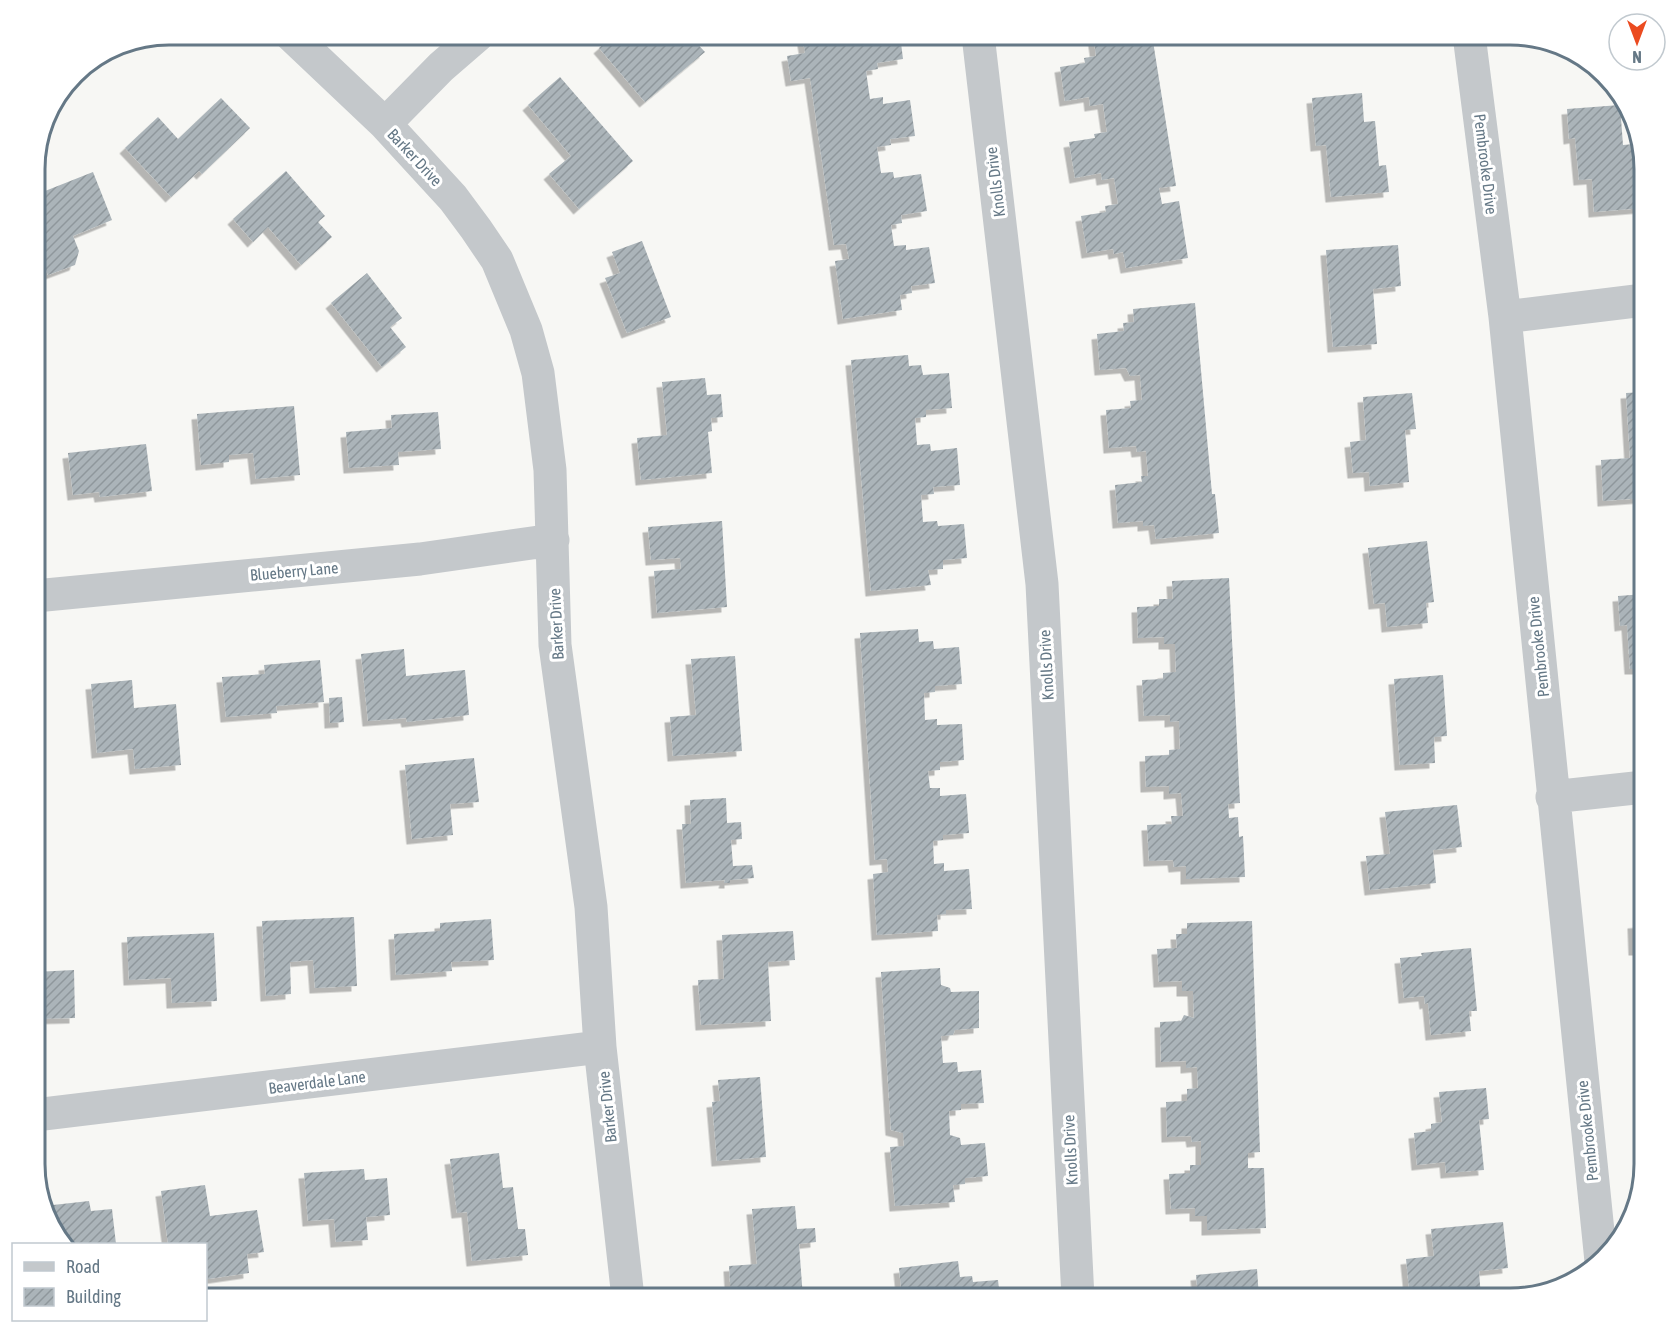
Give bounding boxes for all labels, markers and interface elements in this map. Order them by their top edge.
north arrow [1607,12,1667,72]
text: N [1632,48,1642,66]
street label: Pembrooke Drive [1471,113,1501,215]
street label: Barker Drive [384,125,446,189]
street label: Knolls Drive [982,146,1008,218]
street label: Blueberry Lane [249,558,339,585]
street label: Barker Drive [545,588,567,660]
street label: Pembrooke Drive [1524,596,1552,698]
street label: Knolls Drive [1035,629,1057,701]
street label: Beaverdale Lane [267,1067,367,1097]
street label: Barker Drive [594,1070,620,1144]
street label: Pembrooke Drive [1573,1080,1601,1182]
street label: Knolls Drive [1059,1114,1081,1186]
legend [12,1243,207,1321]
text: Road [66,1256,100,1277]
text: Building [66,1286,121,1307]

